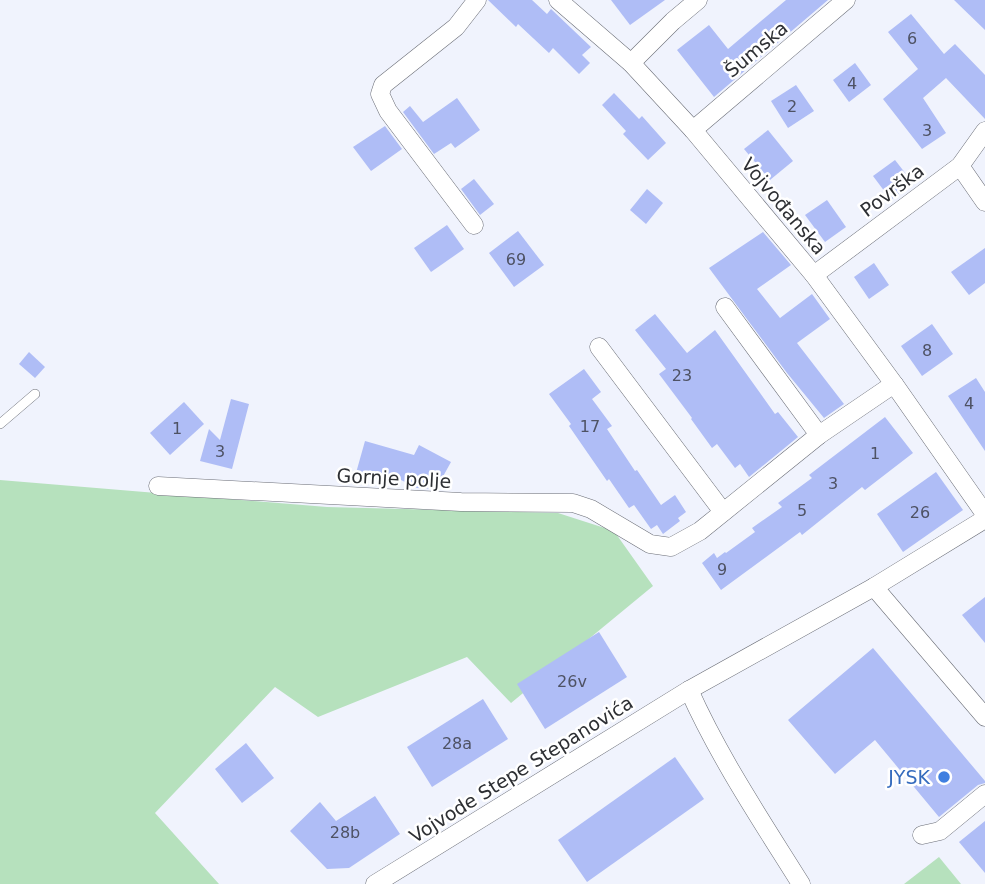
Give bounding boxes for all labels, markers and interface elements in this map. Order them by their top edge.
street label: Šumska [720,16,792,81]
house number: 6 [907,29,917,48]
house number: 4 [847,74,857,93]
house number: 2 [787,97,797,116]
house number: 3 [922,121,932,140]
street label: Vojvođanska [737,153,831,259]
street label: Površka [856,159,928,221]
house number: 69 [506,250,526,269]
house number: 8 [922,341,932,360]
house number: 23 [672,366,692,385]
house number: 4 [964,394,974,413]
house number: 17 [580,417,600,436]
house number: 1 [172,419,182,438]
house number: 3 [215,442,225,461]
house number: 1 [870,444,880,463]
street label: Gornje polje [336,464,452,492]
house number: 3 [828,474,838,493]
house number: 5 [797,501,807,520]
house number: 26 [910,503,930,522]
house number: 9 [717,560,727,579]
house number: 26v [557,672,587,691]
street label: Vojvode Stepe Stepanovića [405,691,637,847]
house number: 28a [442,734,472,753]
place label: JYSK [887,766,931,788]
marker: JYSK [936,769,952,785]
house number: 28b [330,823,360,842]

